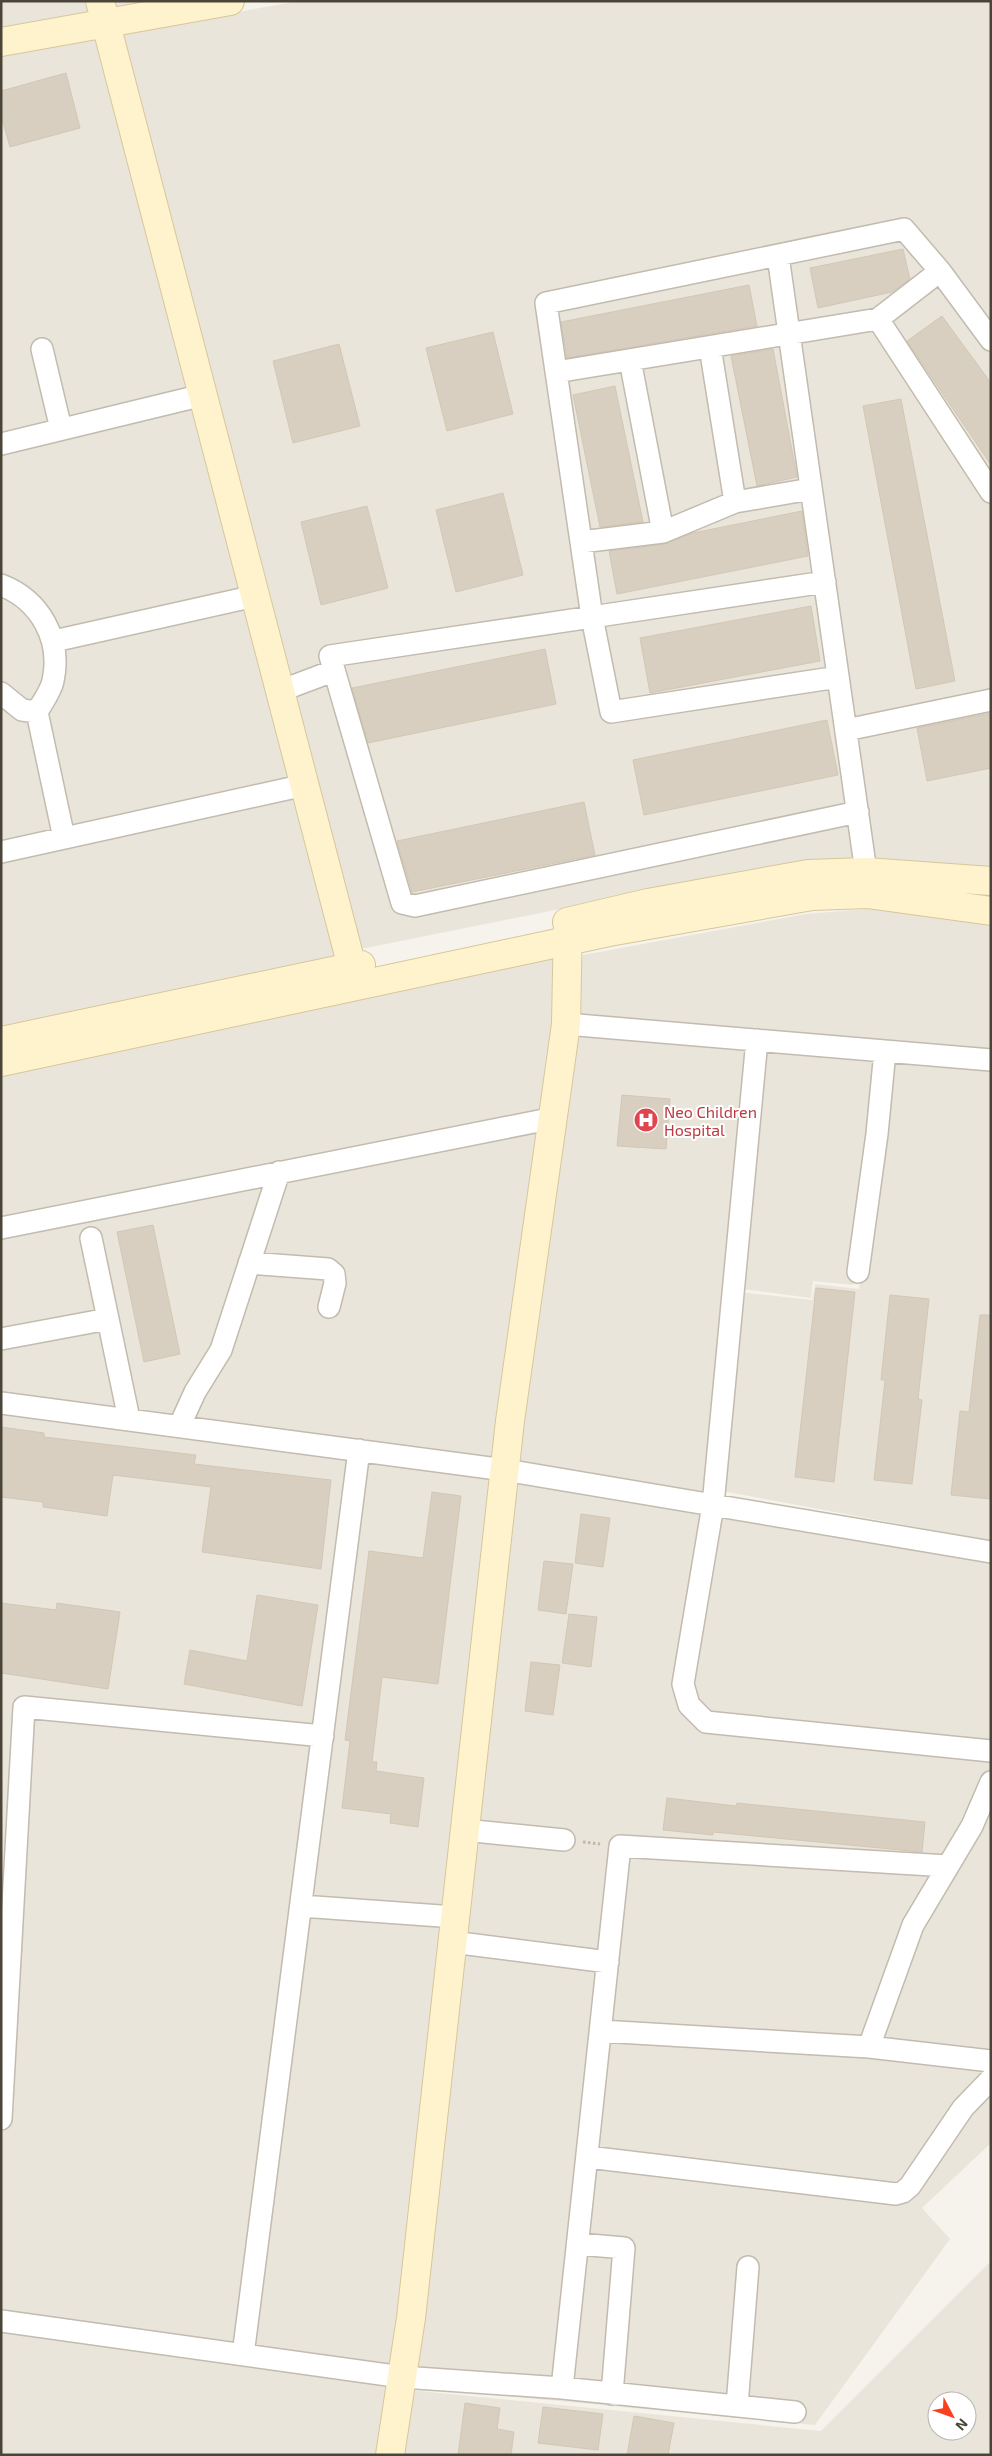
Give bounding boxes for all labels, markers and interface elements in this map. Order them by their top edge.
place label: Neo Children Hospital [664,1102,757,1139]
hospital icon: Neo Children Hospital [633,1107,659,1133]
north arrow [927,2391,977,2441]
text: N [952,2415,972,2434]

